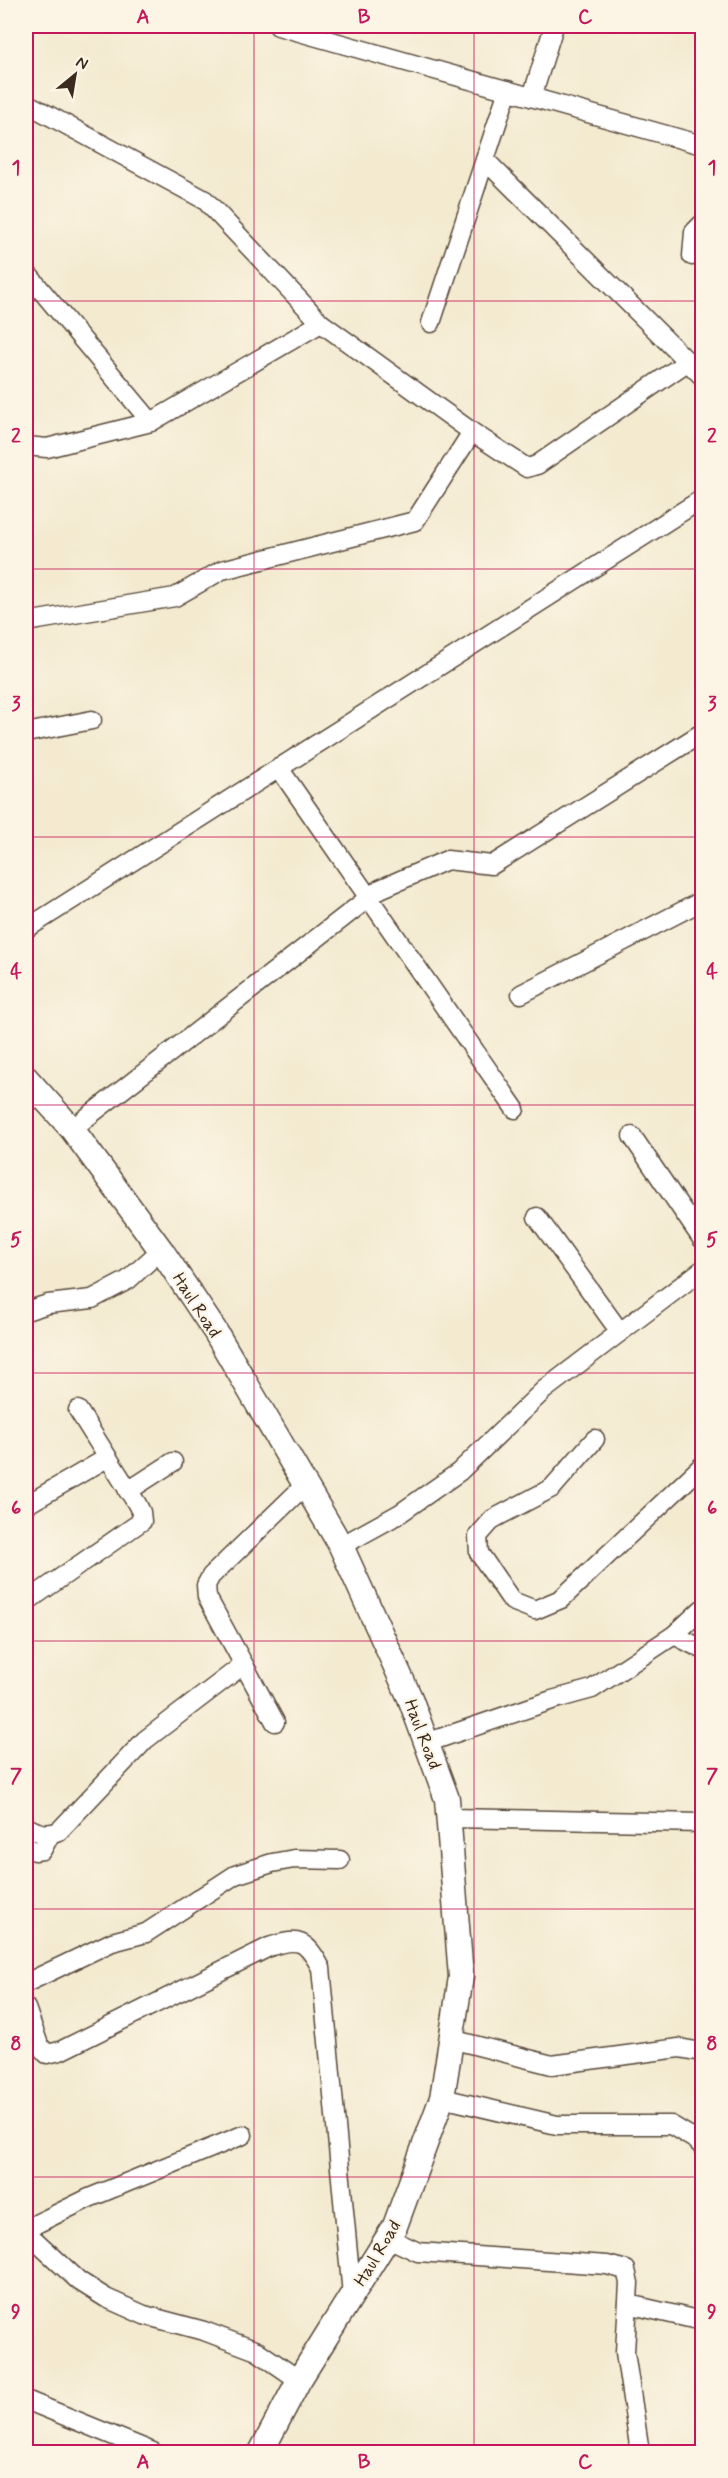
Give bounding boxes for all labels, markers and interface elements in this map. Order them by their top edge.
text: A [136,4,150,31]
text: B [358,4,371,31]
text: C [578,4,593,31]
north arrow [45,45,105,105]
text: N [72,52,92,75]
text: 1 [12,155,20,182]
text: 1 [708,155,716,182]
text: 2 [11,423,21,450]
text: 2 [707,423,717,450]
text: 3 [11,691,21,718]
text: 3 [707,691,717,718]
text: 4 [10,959,22,986]
text: 4 [706,959,718,986]
text: 5 [10,1227,22,1254]
text: 5 [706,1227,718,1254]
street label: Haul Road [166,1268,226,1343]
text: 6 [11,1495,21,1522]
text: 6 [707,1495,717,1522]
street label: Haul Road [398,1696,446,1773]
text: 7 [10,1763,22,1790]
text: 7 [706,1763,718,1790]
text: 8 [10,2031,22,2058]
text: 8 [706,2031,718,2058]
street label: Haul Road [349,2216,407,2291]
text: 9 [11,2299,21,2326]
text: 9 [707,2299,717,2326]
text: A [136,2449,150,2476]
text: B [358,2449,371,2476]
text: C [578,2449,593,2476]

